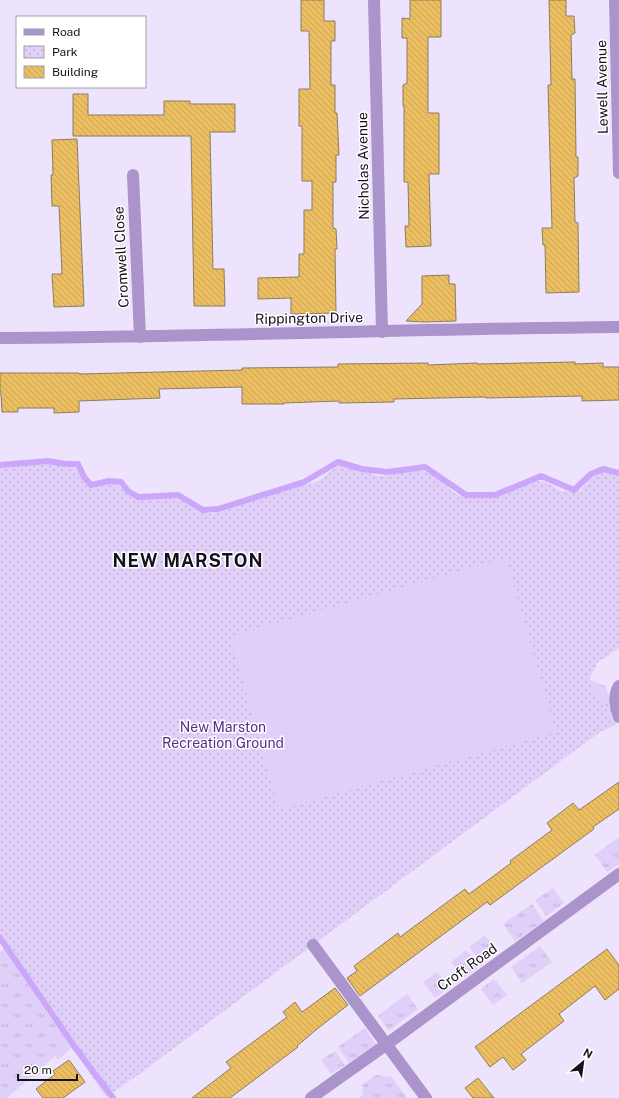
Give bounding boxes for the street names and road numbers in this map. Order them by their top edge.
street label: Lewell Avenue [593,40,611,134]
street label: Nicholas Avenue [354,112,372,220]
street label: Cromwell Close [110,206,132,308]
street label: Rippington Drive [255,309,363,327]
street label: Croft Road [434,940,500,994]

